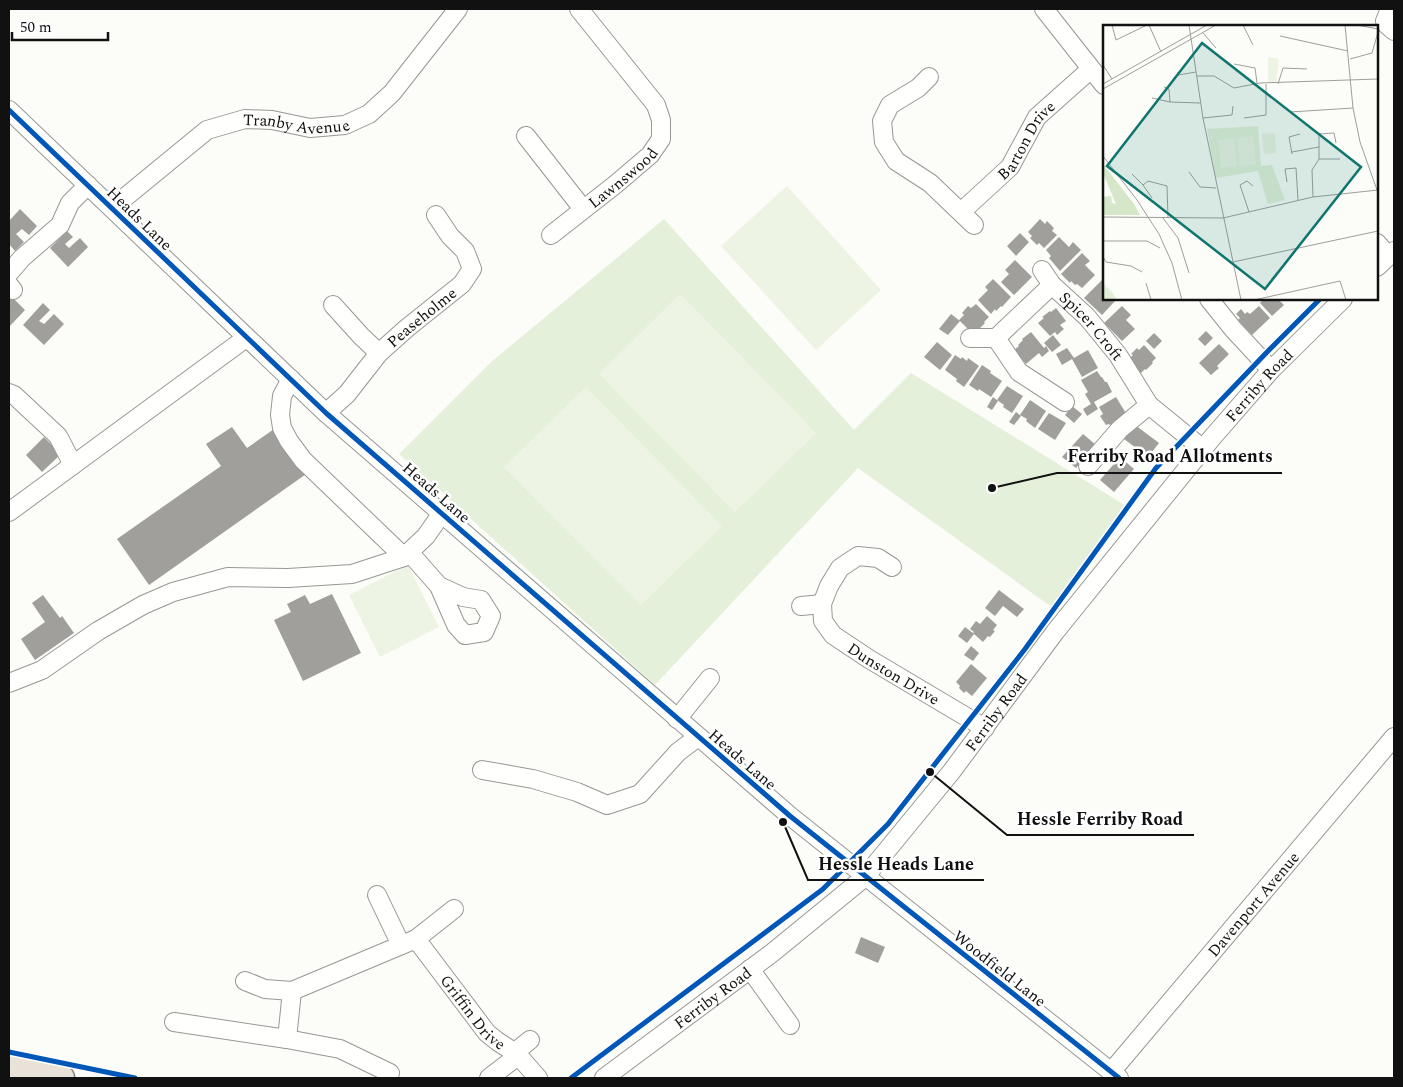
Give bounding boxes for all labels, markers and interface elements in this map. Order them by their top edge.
scale bar [12,10,109,42]
text: 50 m [20,16,52,39]
inset map [1103,25,1378,300]
street label: Barton Drive [992,95,1061,186]
street label: Tranby Avenue [242,108,354,141]
street label: Lawnswood [583,143,665,215]
street label: Heads Lane [101,181,178,256]
street label: Peaseholme [382,282,462,354]
street label: Spicer Croft [1053,286,1129,366]
street label: Ferriby Road [1220,343,1299,428]
callout: Ferriby Road Allotments [1057,440,1282,473]
text: Ferriby Road Allotments [1067,443,1273,470]
street label: Heads Lane [397,456,476,529]
street label: Dunston Drive [842,637,944,712]
street label: Ferriby Road [960,669,1033,757]
street label: Heads Lane [703,723,782,796]
callout: Hessle Ferriby Road [1007,802,1194,835]
text: Hessle Ferriby Road [1017,806,1184,833]
callout: Hessle Heads Lane [808,847,984,880]
street label: Davenport Avenue [1202,847,1305,963]
text: Hessle Heads Lane [818,851,974,878]
street label: Woodfield Lane [948,925,1051,1013]
street label: Ferriby Road [669,961,757,1035]
street label: Griffin Drive [434,970,510,1056]

